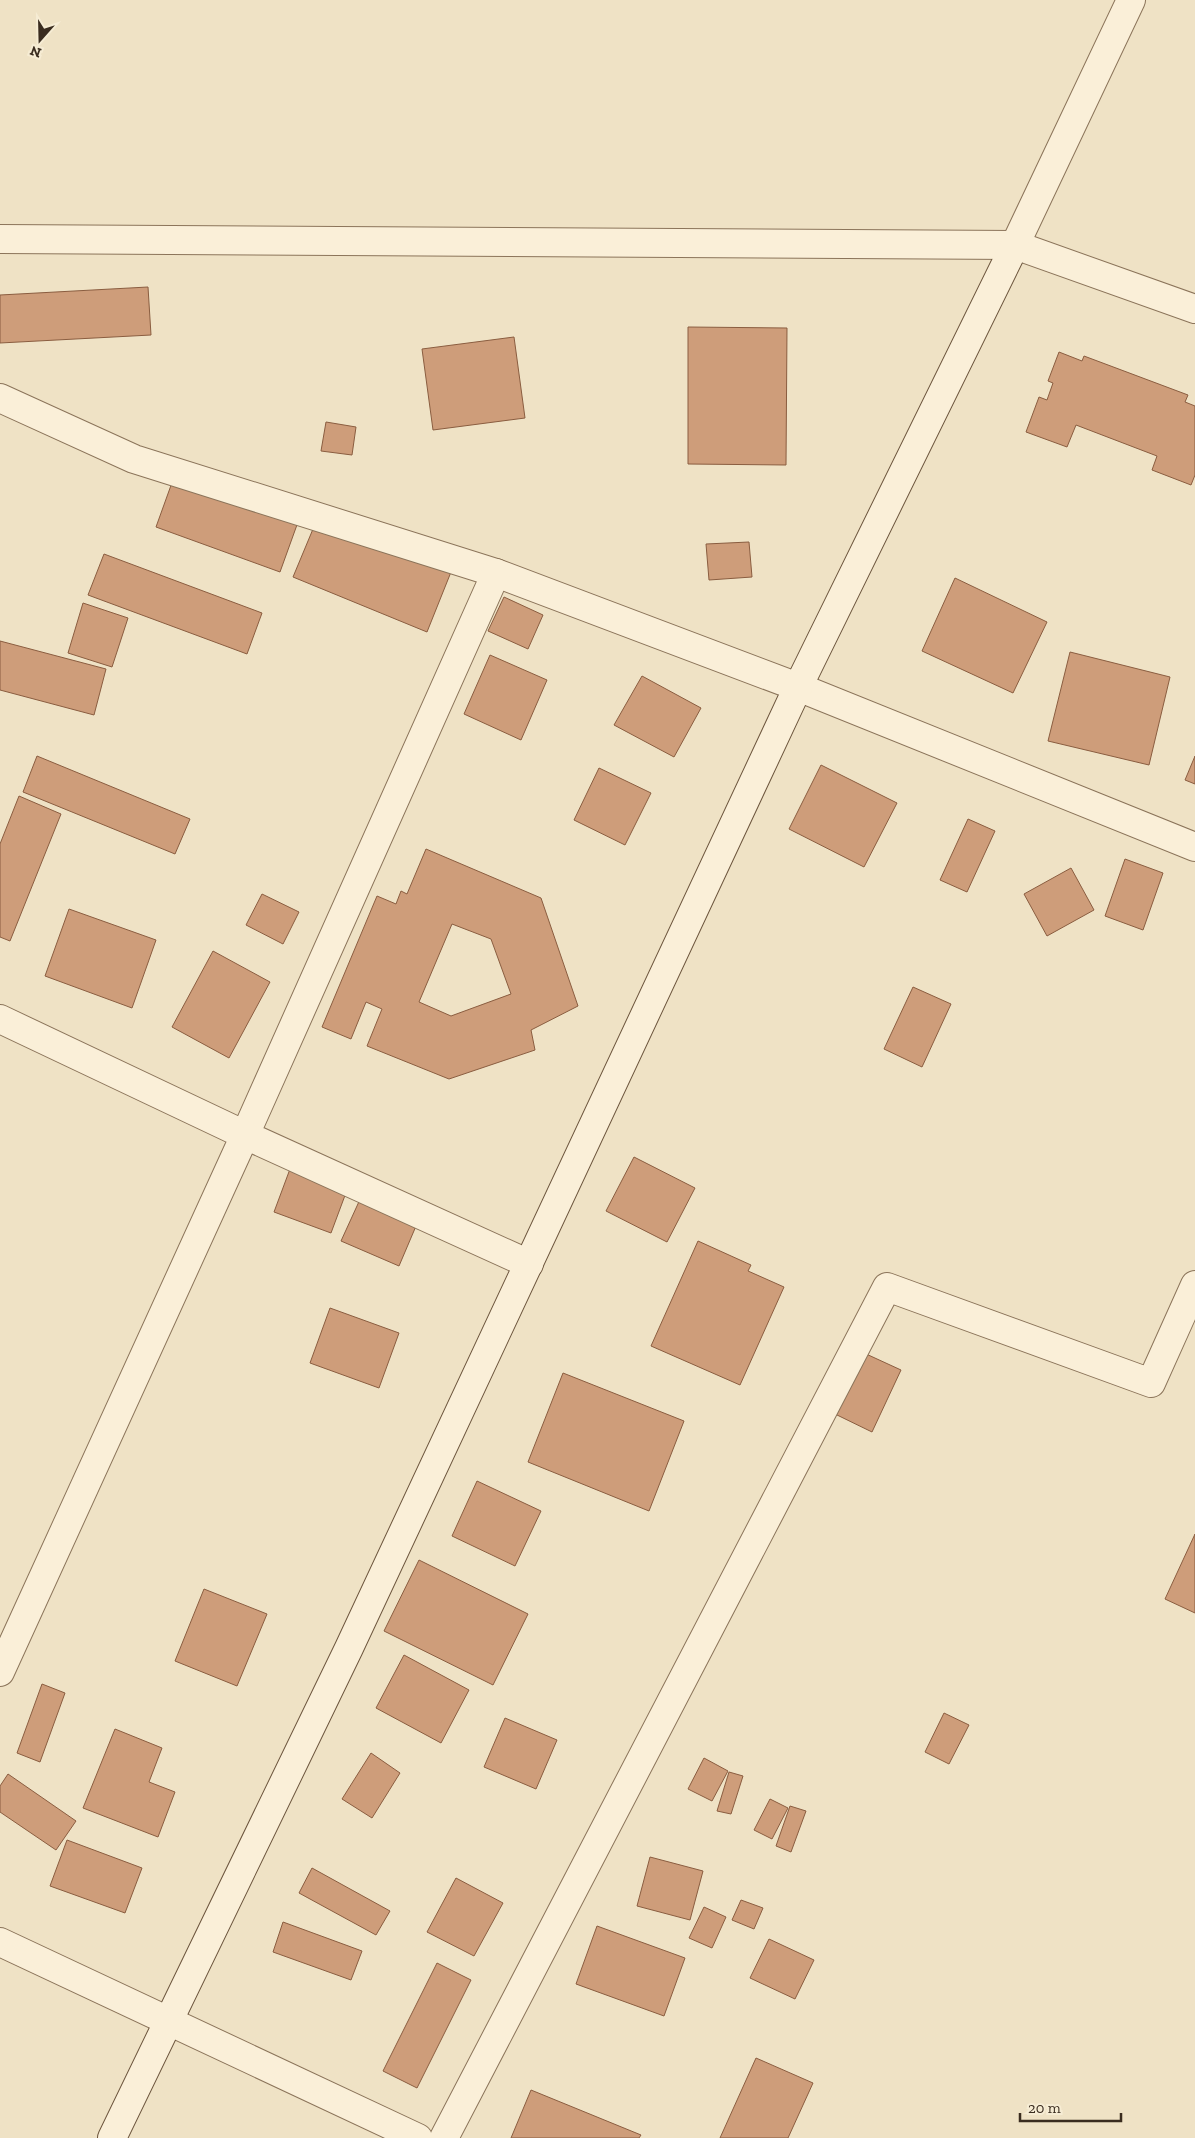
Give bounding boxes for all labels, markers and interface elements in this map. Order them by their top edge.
north arrow [15,15,65,65]
text: N [27,42,44,62]
scale bar [1020,2090,1121,2122]
text: 20 m [1028,2099,1061,2117]

